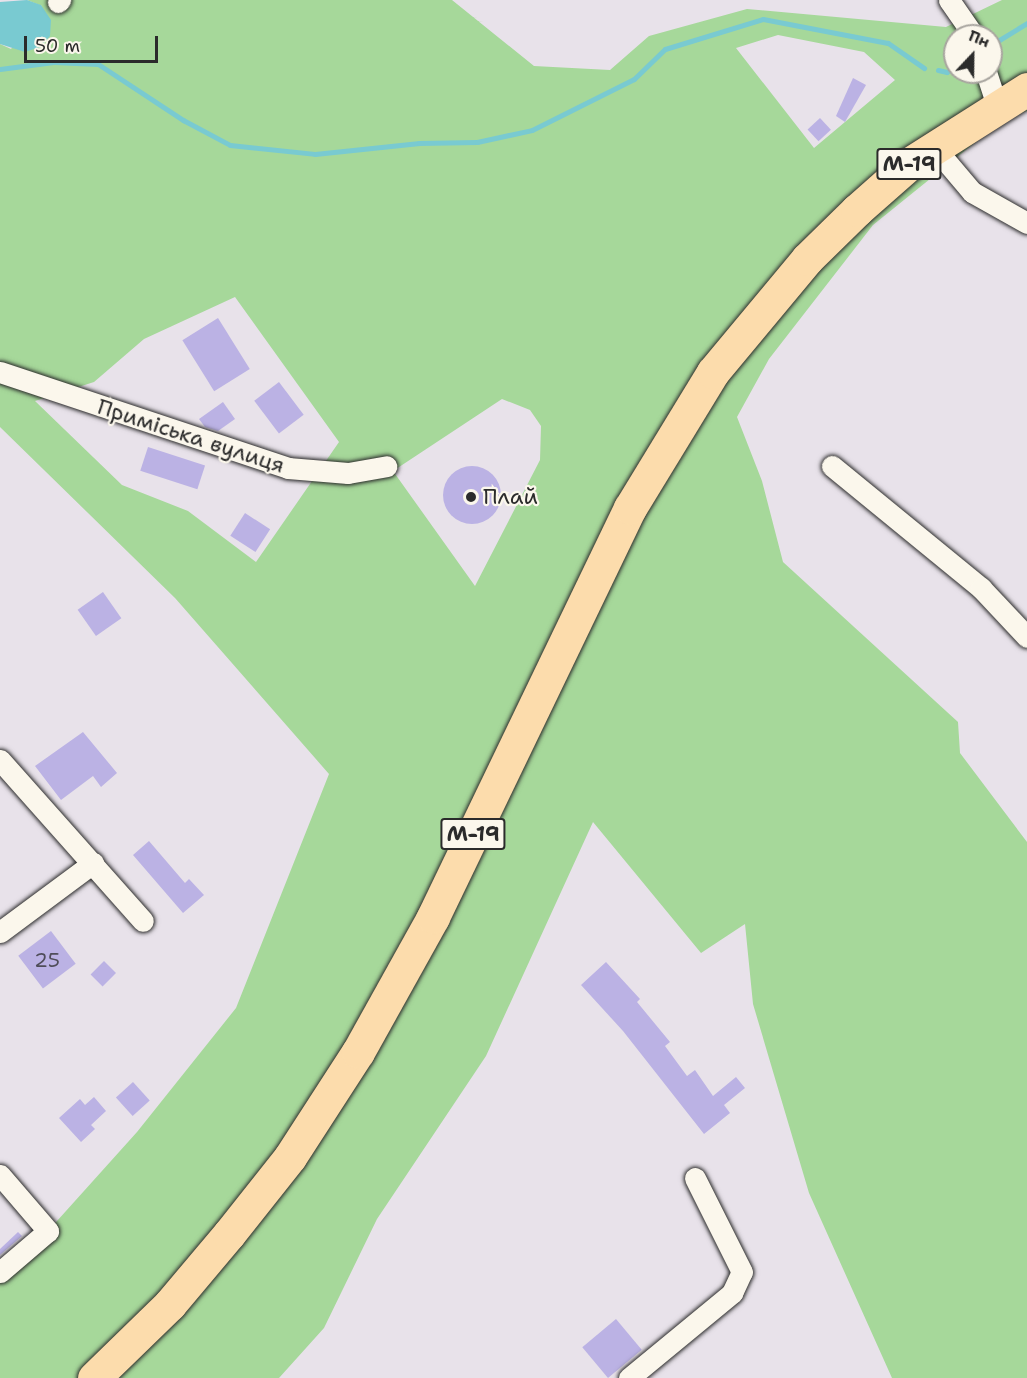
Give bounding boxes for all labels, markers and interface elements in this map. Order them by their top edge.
scale bar [27,24,160,62]
north arrow [943,24,1003,84]
text: Пн [965,25,993,52]
text: 50 m [35,34,80,58]
road number: М-19 [876,146,942,182]
street label: Приміська вулиця [94,393,288,479]
place label: Плай [483,484,538,510]
marker: Плай [464,490,478,504]
road number: М-19 [440,816,506,852]
house number: 25 [34,948,60,972]

